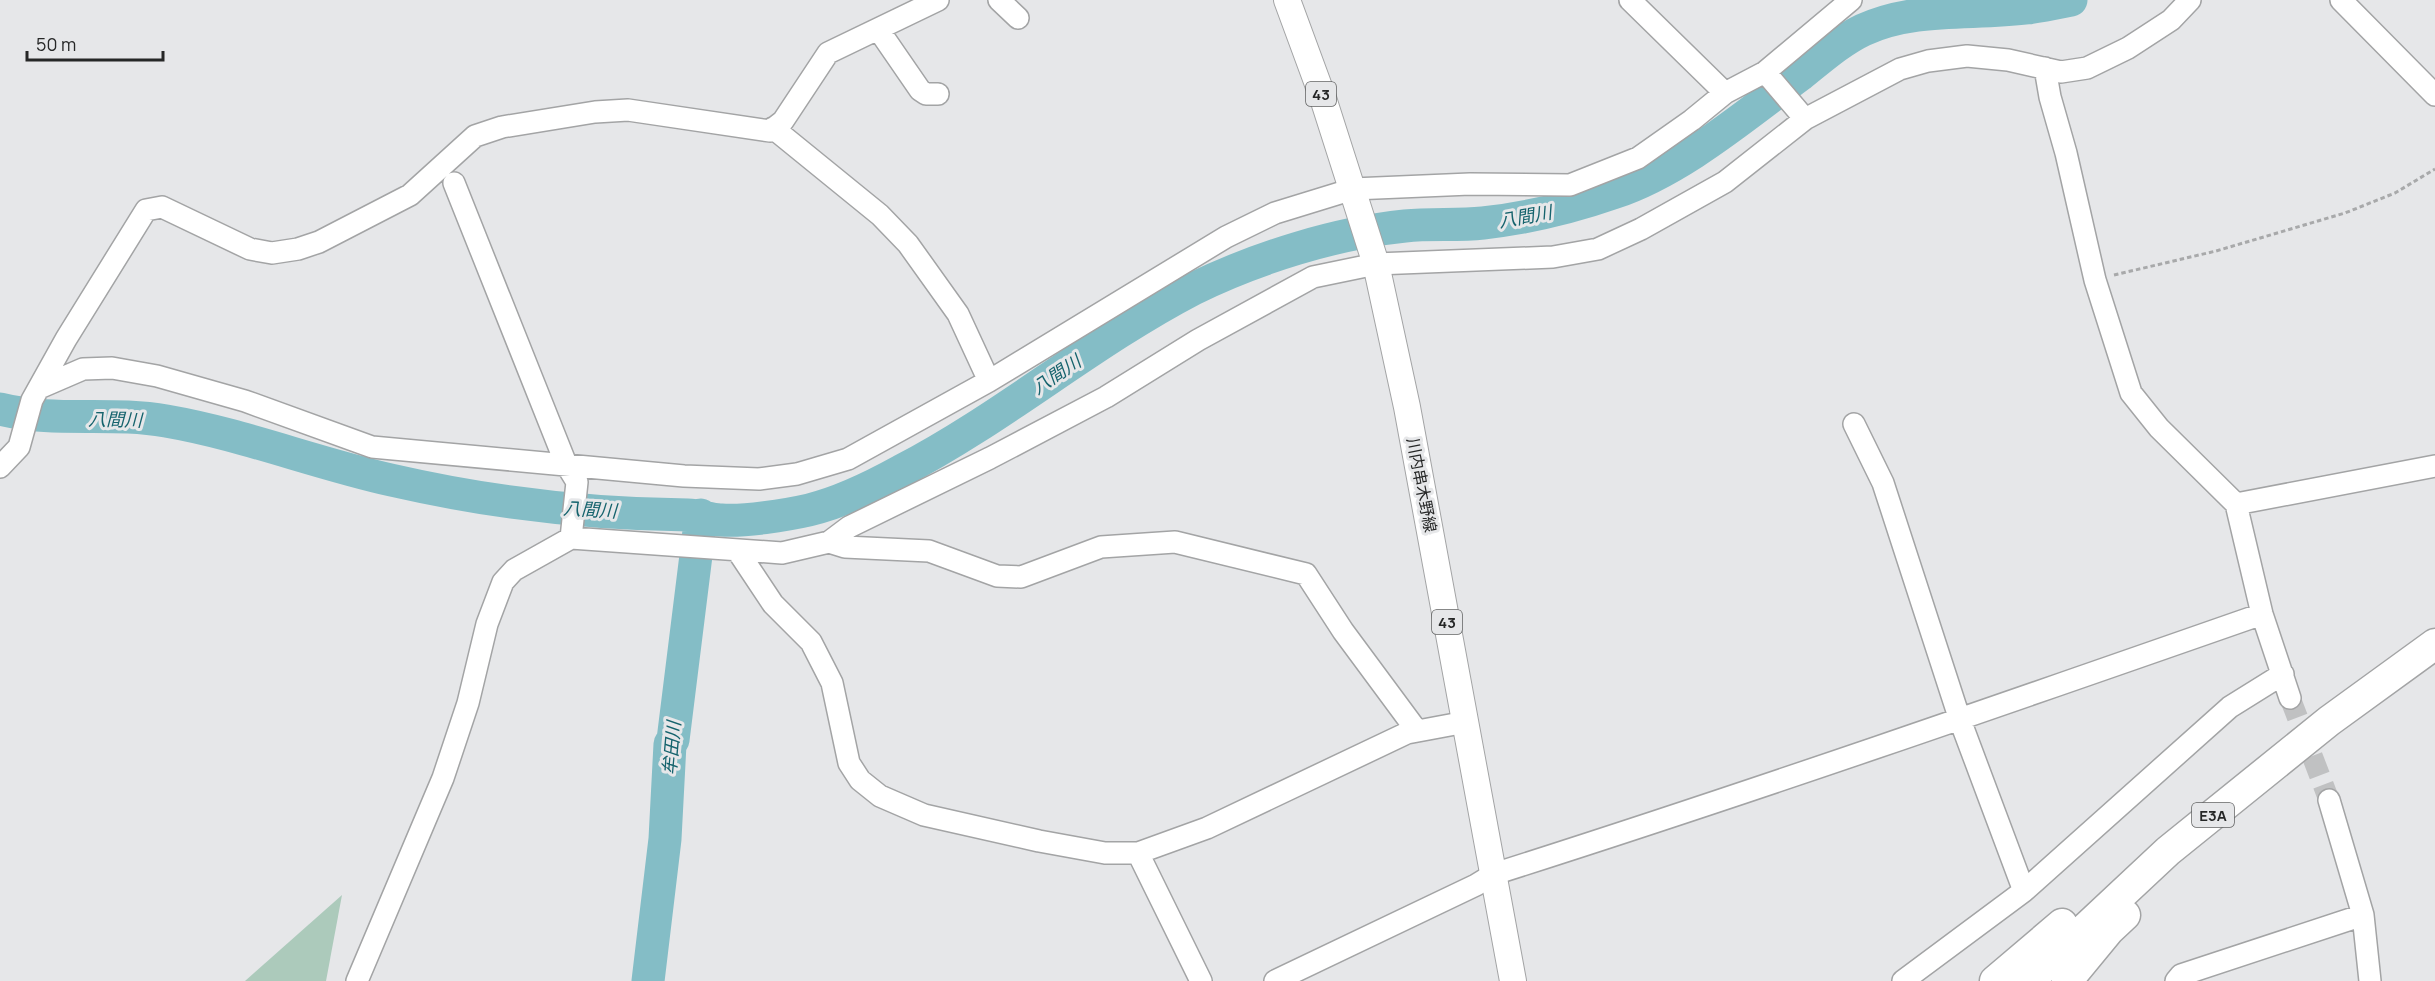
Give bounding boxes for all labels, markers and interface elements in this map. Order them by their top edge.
scale bar [27,24,164,62]
text: 50 m [36,32,76,56]
road number: 43 [1306,82,1336,106]
water label: 八間川 [1496,199,1556,233]
water label: 八間川 [1027,348,1087,399]
water label: 八間川 [88,407,144,432]
street label: 川内串木野線 [1402,436,1442,534]
water label: 八間川 [562,496,620,523]
road number: 43 [1432,610,1462,634]
water label: 牟田川 [657,718,685,776]
road number: E3A [2192,803,2234,827]

